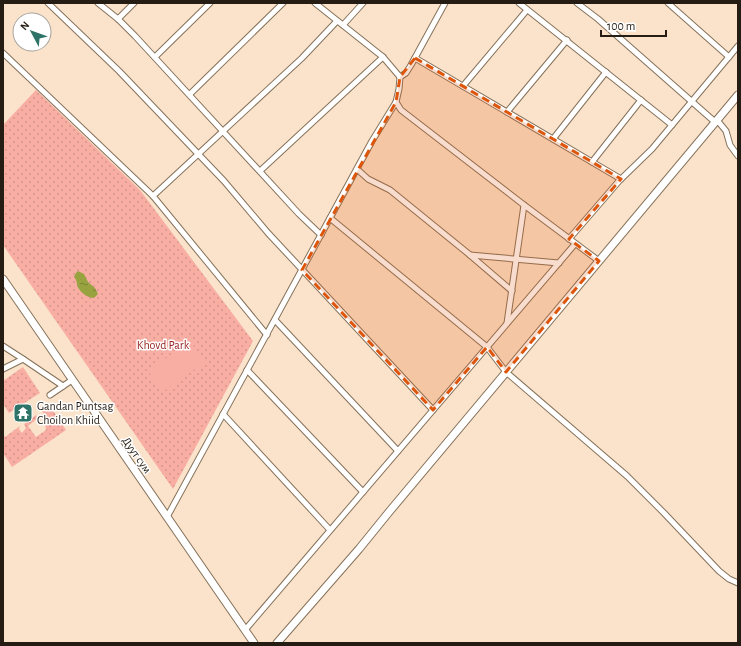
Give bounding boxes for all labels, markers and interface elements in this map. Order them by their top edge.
north arrow [12,12,52,52]
scale bar [601,12,666,38]
text: N [18,19,31,32]
text: 100 m [607,20,635,32]
park label: Khovd Park [137,339,190,351]
place label: Gandan Puntsag Choilon Khiid [37,400,114,426]
temple icon: Gandan Puntsag Choilon Khiid [12,402,34,424]
street label: Дуут сум [119,435,154,476]

